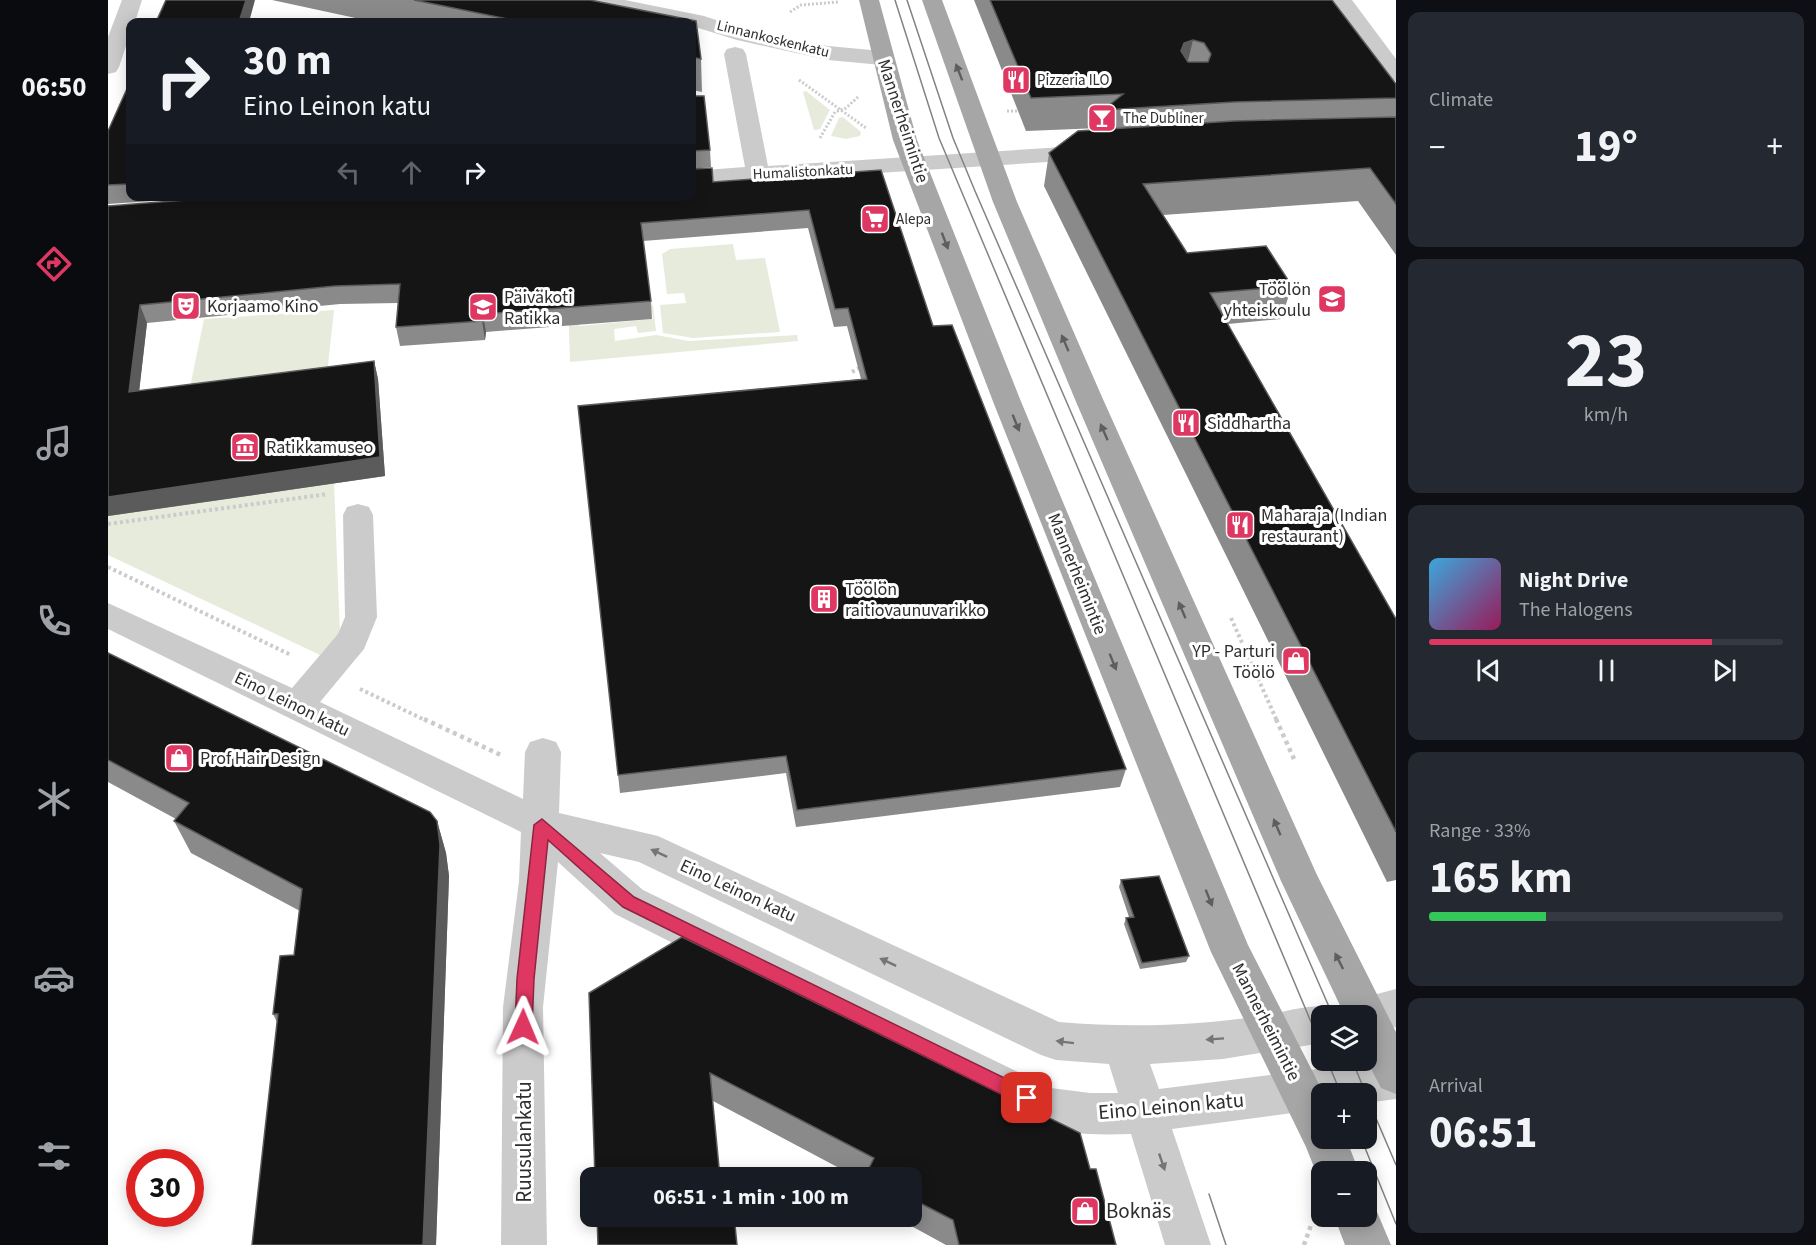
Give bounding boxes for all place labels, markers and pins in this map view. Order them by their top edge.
restaurant icon: Pizzeria ILO [1000,64,1032,96]
place label: Pizzeria ILO [1037,70,1110,91]
bar icon: The Dubliner [1086,102,1118,134]
place label: The Dubliner [1123,108,1204,129]
supermarket icon: Alepa [859,203,891,235]
place label: Alepa [896,209,931,230]
place label: Töölön yhteiskoulu [1224,277,1311,323]
school or university icon: Töölön yhteiskoulu [1316,283,1348,315]
place label: Päiväkoti Ratikka [504,285,573,331]
theatre icon: Korjaamo Kino [170,290,202,322]
school or university icon: Päiväkoti Ratikka [467,291,499,323]
place label: Korjaamo Kino [207,294,319,319]
restaurant icon: Siddhartha [1170,407,1202,439]
place label: Siddhartha [1207,411,1291,436]
museum icon: Ratikkamuseo [229,431,261,463]
place label: Ratikkamuseo [266,435,373,460]
place label: Maharaja (Indian restaurant) [1261,503,1387,549]
restaurant icon: Maharaja (Indian restaurant) [1224,509,1256,541]
place label: Töölön raitiovaunuvarikko [845,577,986,623]
building icon: Töölön raitiovaunuvarikko [808,583,840,615]
place label: YP - Parturi Töölö [1191,639,1275,685]
shop icon: YP - Parturi Töölö [1280,645,1312,677]
shop icon: Prof Hair Design [163,742,195,774]
place label: Prof Hair Design [200,746,321,771]
pin [1001,1072,1052,1123]
shop icon: Boknäs [1069,1195,1101,1227]
place label: Boknäs [1106,1196,1171,1226]

